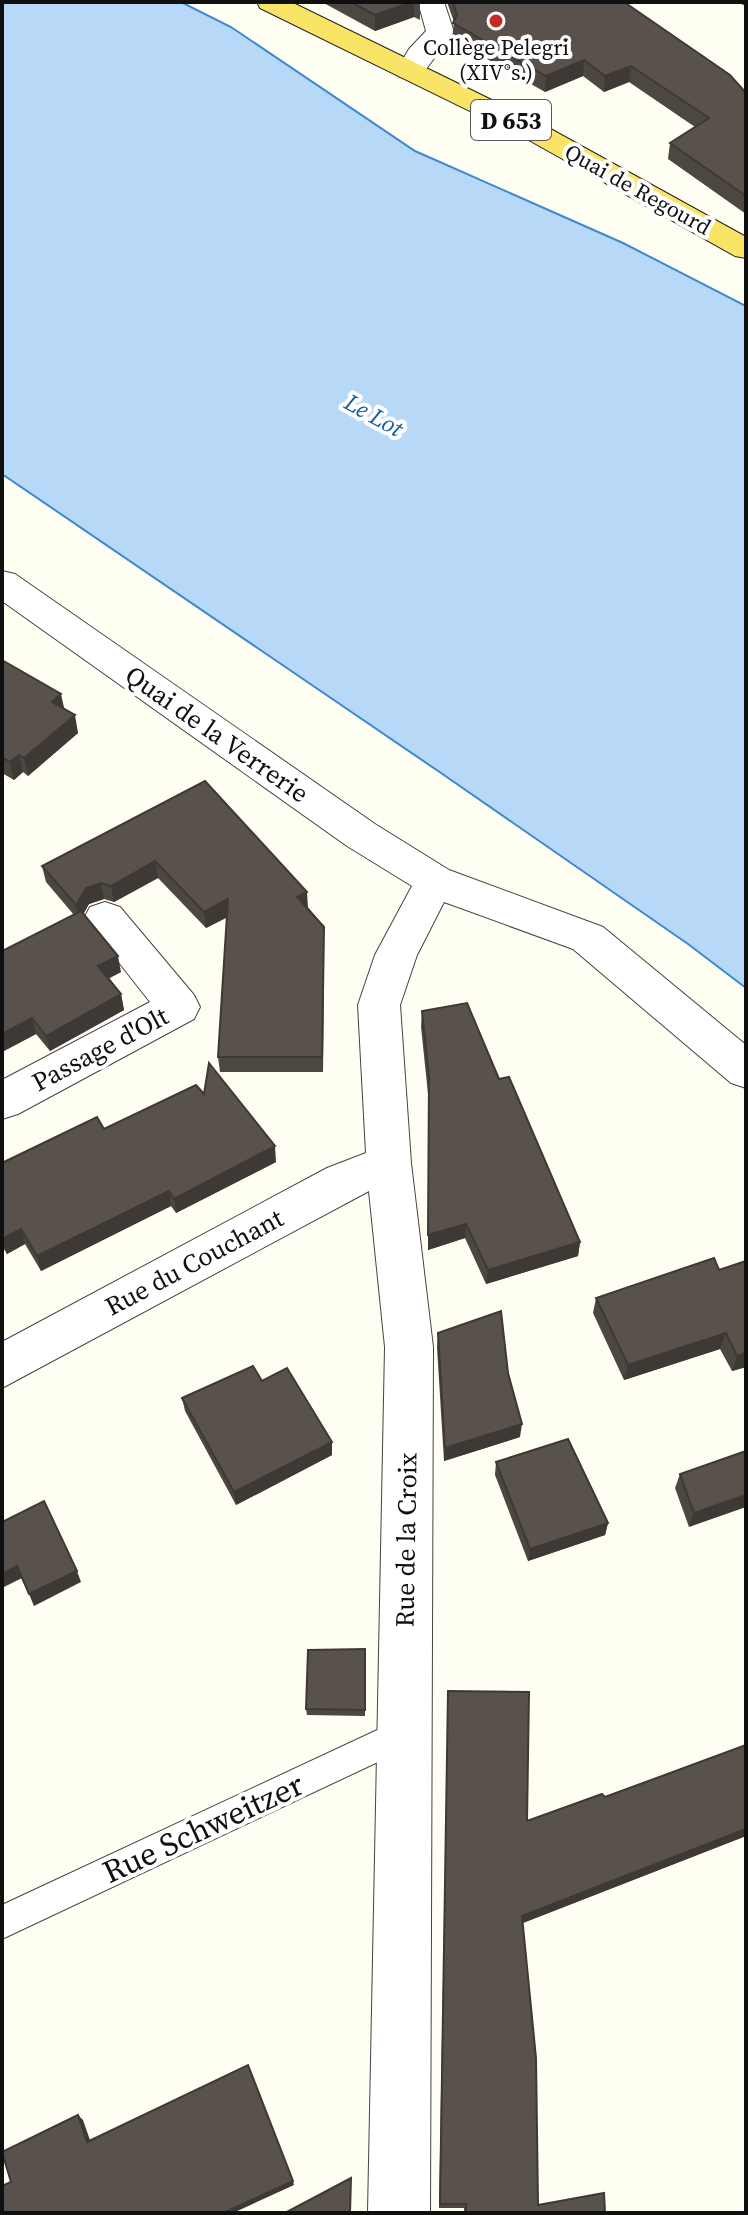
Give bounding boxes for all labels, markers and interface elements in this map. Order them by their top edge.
marker: Collège Pelegri (XIV°s.) [487,12,505,30]
place label: Collège Pelegri (XIV°s.) [423,32,569,87]
road number: D 653 [471,100,551,140]
street label: Quai de Regourd [560,136,717,242]
water label: Le Lot [338,385,410,445]
street label: Quai de la Verrerie [118,657,316,811]
street label: Passage d'Olt [26,998,175,1100]
street label: Rue du Couchant [99,1200,290,1324]
street label: Rue de la Croix [386,1452,426,1628]
street label: Rue Schweitzer [95,1762,311,1894]

